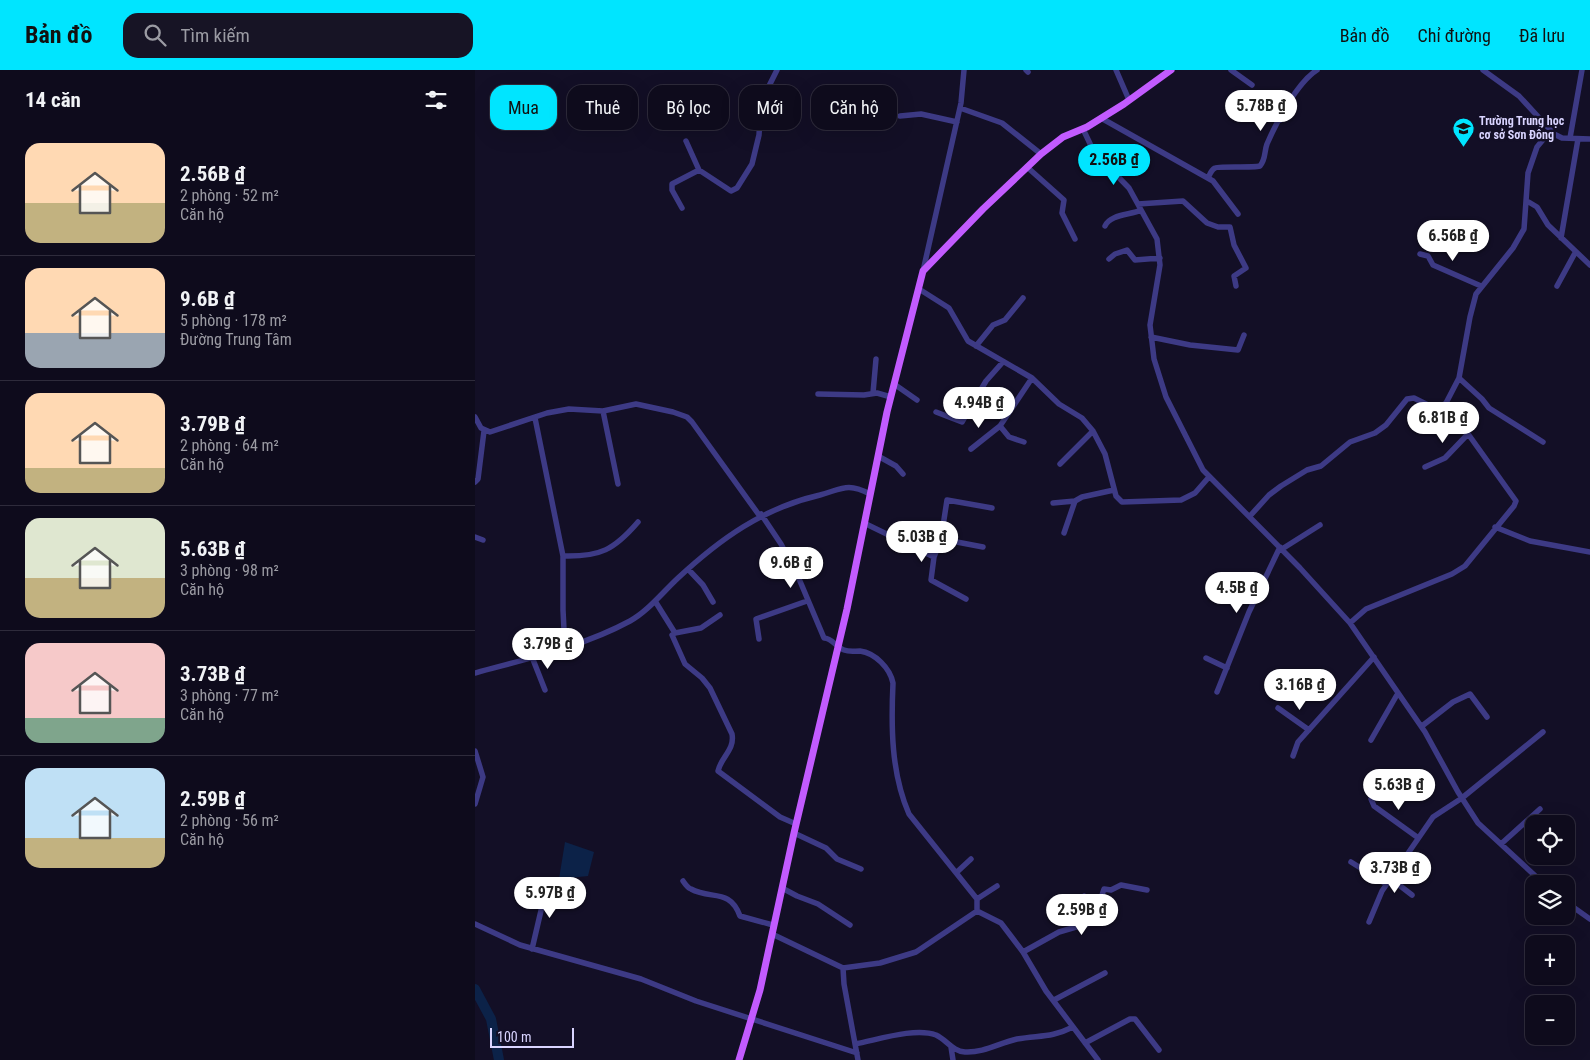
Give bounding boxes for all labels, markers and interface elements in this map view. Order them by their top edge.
search box [123,13,473,58]
text: Bản đồ [25,21,93,49]
icon: search [141,21,169,49]
text: Tìm kiếm [181,24,250,47]
text: Bản đồ [1340,25,1390,46]
text: Chỉ đường [1418,25,1491,46]
text: Đã lưu [1519,25,1565,46]
chip: Mua [490,85,557,130]
chip: Thuê [567,85,638,130]
chip: Bộ lọc [648,85,729,130]
chip: Mới [739,85,801,130]
chip: Căn hộ [811,85,897,130]
icon: filters [422,86,450,114]
text: 14 căn [25,88,81,112]
pin: 5.78B ₫ [1215,90,1307,132]
text: 5.78B ₫ [1236,96,1286,115]
place label: Trường Trung học cơ sở Sơn Đông [1479,114,1565,142]
school or university icon: Trường Trung học cơ sở Sơn Đông [1451,116,1475,147]
pin: 2.56B ₫ [1068,144,1160,186]
text: 2.56B ₫ [1089,150,1139,169]
text: 2.56B ₫ [180,162,245,186]
icon: home [65,163,125,223]
text: 2 phòng · 52 m² [180,186,279,205]
text: Căn hộ [180,205,224,224]
pin: 6.56B ₫ [1407,220,1499,262]
text: 6.56B ₫ [1428,226,1478,245]
text: 9.6B ₫ [180,287,235,311]
icon: home [65,288,125,348]
text: 5 phòng · 178 m² [180,311,287,330]
text: Đường Trung Tâm [180,330,292,349]
pin: 4.94B ₫ [933,386,1025,429]
text: 4.94B ₫ [954,393,1004,412]
pin: 6.81B ₫ [1397,402,1489,444]
text: 6.81B ₫ [1418,408,1468,427]
text: 3.79B ₫ [180,412,245,436]
icon: home [65,413,125,473]
text: 2 phòng · 64 m² [180,436,279,455]
text: Căn hộ [180,455,224,474]
pin: 5.03B ₫ [876,520,968,563]
text: 5.03B ₫ [897,527,947,546]
text: 5.63B ₫ [180,537,245,561]
icon: home [65,538,125,598]
pin: 9.6B ₫ [750,546,832,589]
text: 9.6B ₫ [770,553,812,572]
text: 3 phòng · 98 m² [180,561,279,580]
pin: 4.5B ₫ [1196,572,1278,614]
text: 4.5B ₫ [1216,578,1258,597]
text: Căn hộ [180,580,224,599]
pin: 3.79B ₫ [502,628,594,670]
text: 3.79B ₫ [523,634,573,653]
text: 3.73B ₫ [180,662,245,686]
icon: home [65,663,125,723]
pin: 3.16B ₫ [1254,668,1346,711]
text: 3.16B ₫ [1275,675,1325,694]
text: 3 phòng · 77 m² [180,686,279,705]
text: Căn hộ [180,705,224,724]
pin: 5.63B ₫ [1353,768,1445,811]
text: 5.63B ₫ [1374,775,1424,794]
text: 2.59B ₫ [180,787,245,811]
icon: home [65,788,125,848]
text: 2 phòng · 56 m² [180,811,279,830]
map controls [1525,815,1575,1045]
button: locate [1525,815,1575,865]
text: Căn hộ [180,830,224,849]
pin: 3.73B ₫ [1349,852,1441,894]
text: 3.73B ₫ [1370,858,1420,877]
button: layers [1525,875,1575,925]
pin: 5.97B ₫ [504,876,596,919]
text: 5.97B ₫ [525,883,575,902]
pin: 2.59B ₫ [1036,894,1128,936]
text: 2.59B ₫ [1057,900,1107,919]
button: + [1525,935,1575,985]
button: − [1525,995,1575,1045]
scale bar [490,1025,574,1048]
text: 100 m [497,1029,532,1045]

